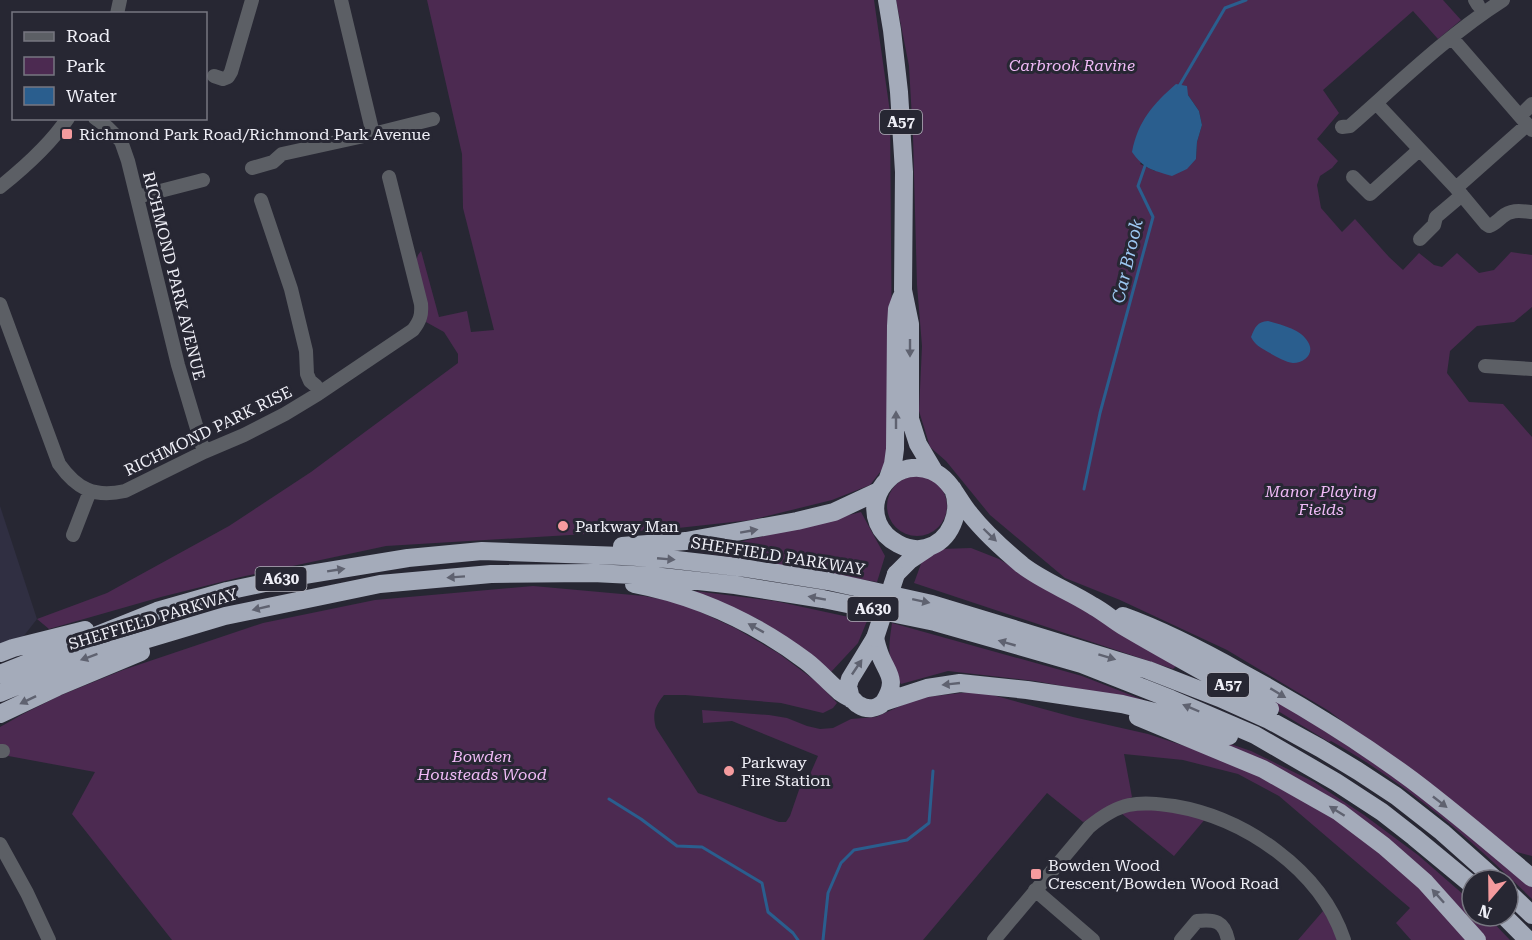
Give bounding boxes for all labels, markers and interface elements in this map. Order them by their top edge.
legend [12,12,207,120]
text: Road [66,25,111,46]
text: Park [66,55,106,76]
park label: Carbrook Ravine [1009,56,1135,75]
text: Water [66,85,117,106]
road number: A57 [880,110,922,134]
place label: Richmond Park Road/Richmond Park Avenue [79,125,431,144]
marker: Richmond Park Road/Richmond Park Avenue [60,127,74,141]
street label: RICHMOND PARK AVENUE [139,170,209,382]
water label: Car Brook [1107,217,1147,305]
one-way arrow [905,339,915,358]
street label: RICHMOND PARK RISE [121,382,295,480]
one-way arrow [891,411,901,430]
park label: Manor Playing Fields [1264,482,1377,519]
place label: Parkway Man [575,517,679,536]
marker: Parkway Man [556,519,570,533]
one-way arrow [740,526,759,535]
one-way arrow [982,527,996,541]
street label: SHEFFIELD PARKWAY [690,533,866,579]
one-way arrow [657,554,676,564]
one-way arrow [327,565,346,574]
road number: A630 [256,567,306,591]
one-way arrow [447,572,466,581]
street label: SHEFFIELD PARKWAY [66,584,240,654]
one-way arrow [808,593,827,602]
road number: A630 [848,597,898,621]
one-way arrow [911,597,930,606]
one-way arrow [252,603,270,613]
one-way arrow [747,623,764,633]
one-way arrow [998,638,1016,647]
one-way arrow [80,653,98,663]
one-way arrow [1098,653,1116,662]
one-way arrow [851,659,862,675]
road number: A57 [1207,673,1249,697]
one-way arrow [941,679,960,689]
one-way arrow [1270,688,1286,699]
one-way arrow [20,696,37,705]
one-way arrow [1181,703,1199,713]
park label: Bowden Housteads Wood [416,747,547,784]
place label: Parkway Fire Station [741,753,830,790]
marker: Parkway Fire Station [722,764,736,778]
one-way arrow [1432,796,1447,808]
one-way arrow [1329,806,1345,817]
place label: Bowden Wood Crescent/Bowden Wood Road [1048,856,1279,893]
marker: Bowden Wood Crescent/Bowden Wood Road [1029,867,1043,881]
north arrow [1460,868,1520,928]
one-way arrow [1431,889,1445,904]
text: N [1476,901,1494,923]

